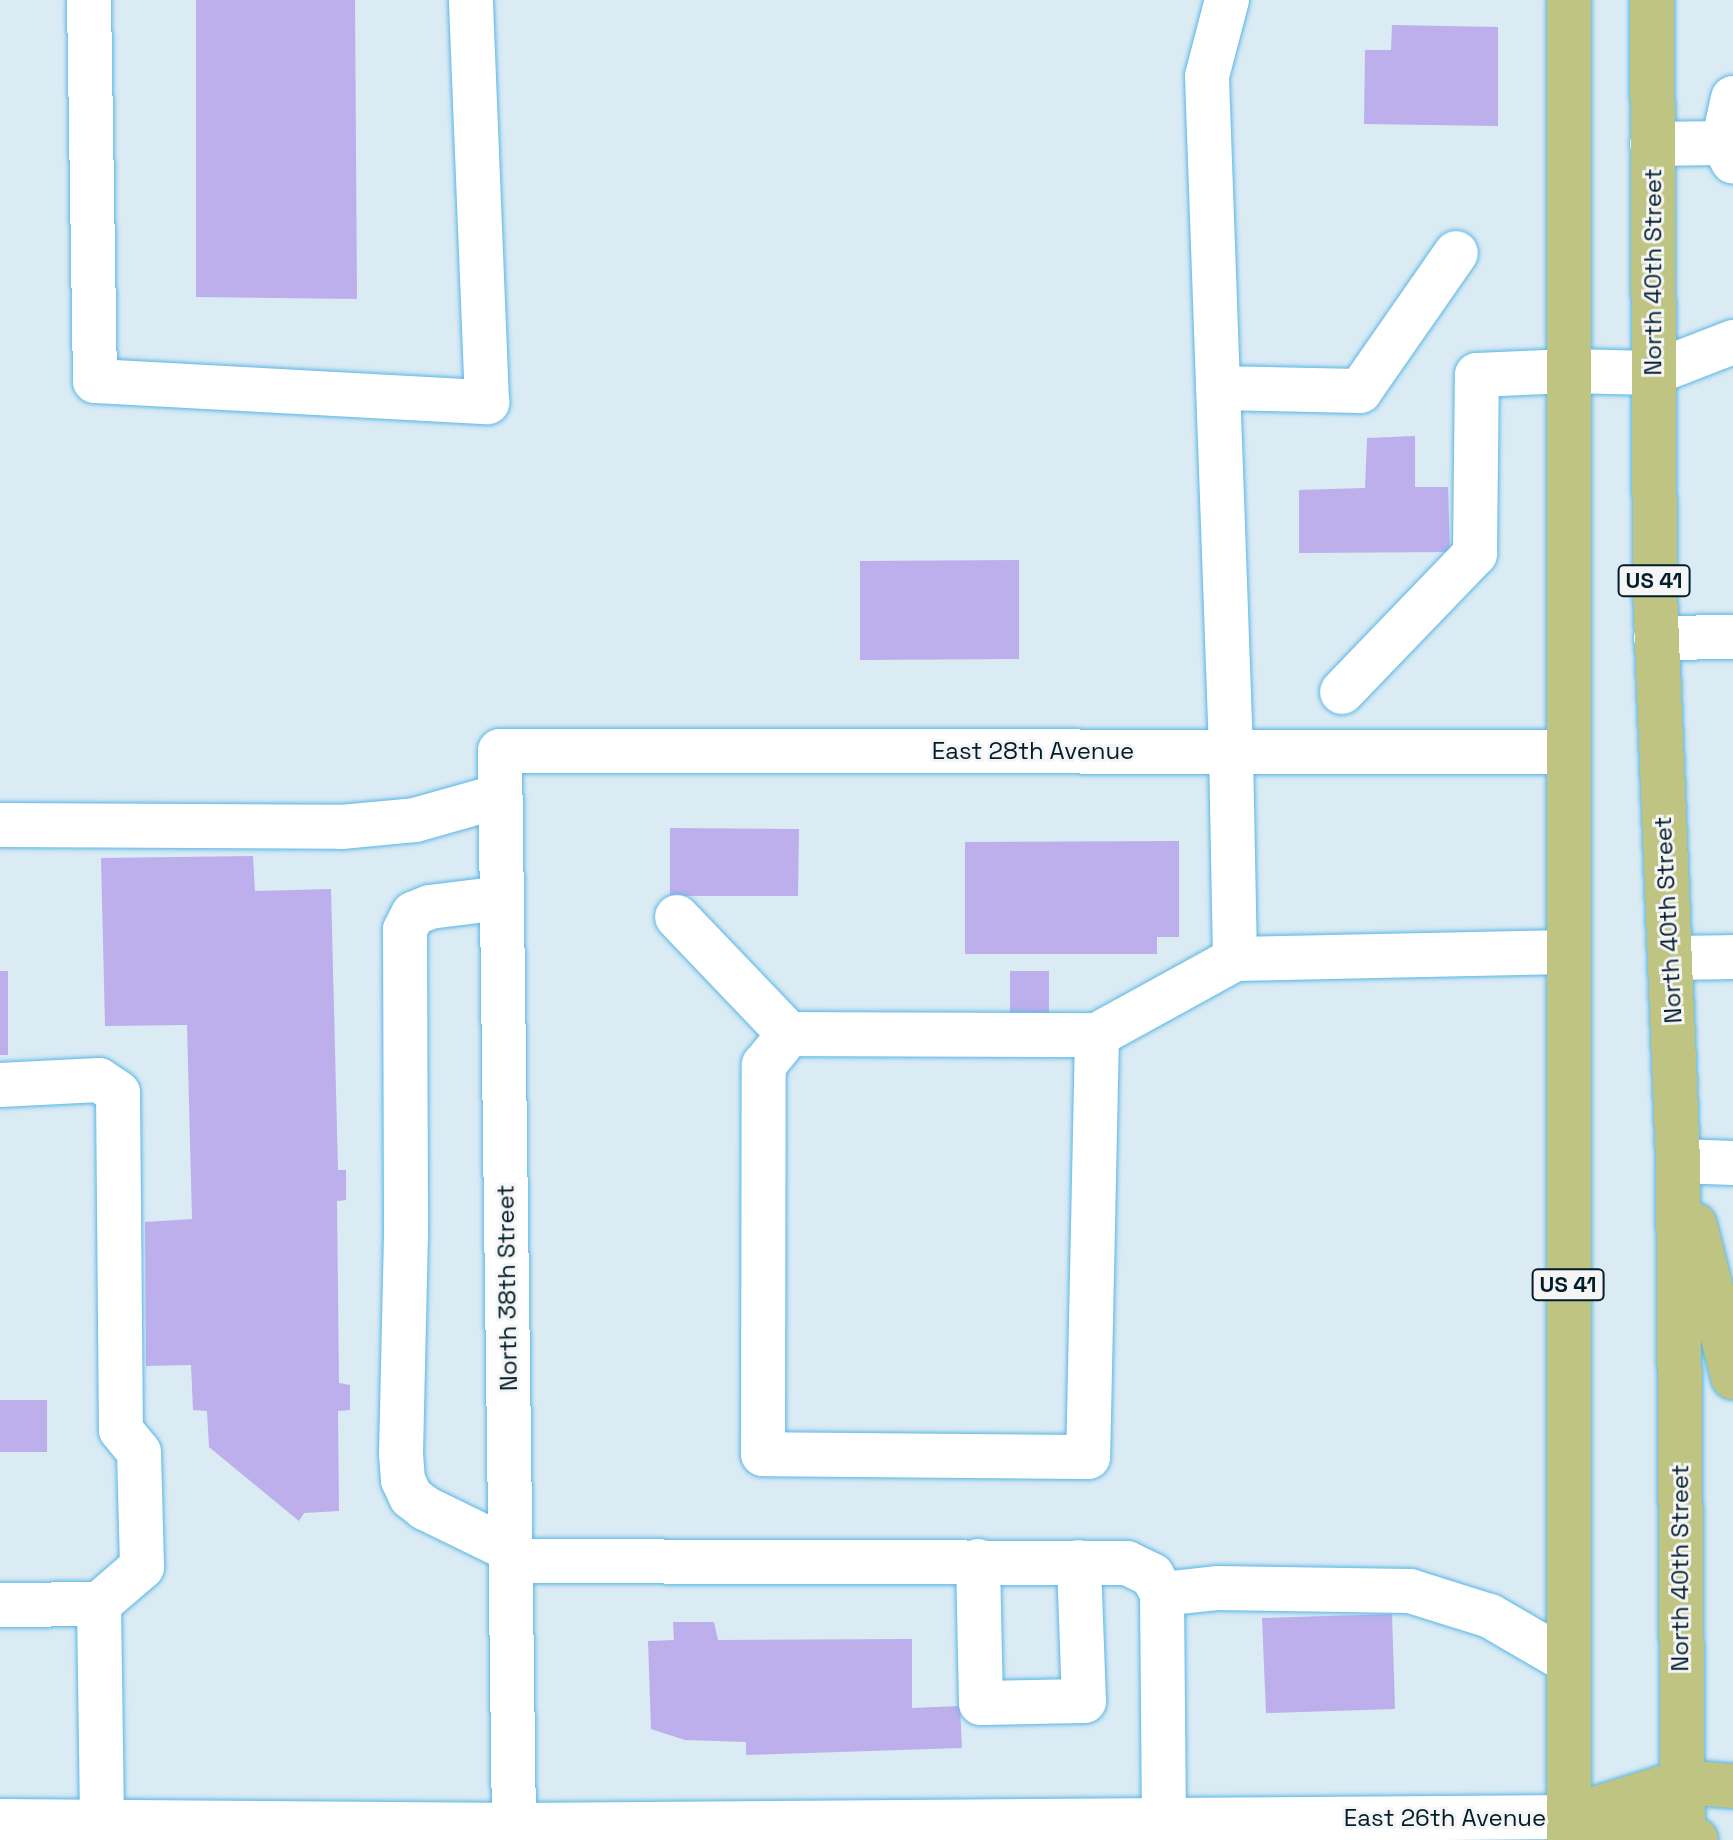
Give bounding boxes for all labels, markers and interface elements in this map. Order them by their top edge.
street label: North 40th Street [1639,168,1667,376]
road number: US 41 [1616,563,1692,599]
street label: East 28th Avenue [932,737,1134,765]
street label: North 40th Street [1648,816,1688,1024]
street label: North 38th Street [491,1185,523,1391]
road number: US 41 [1530,1267,1606,1303]
street label: North 40th Street [1666,1464,1694,1672]
street label: East 26th Avenue [1344,1804,1546,1832]

